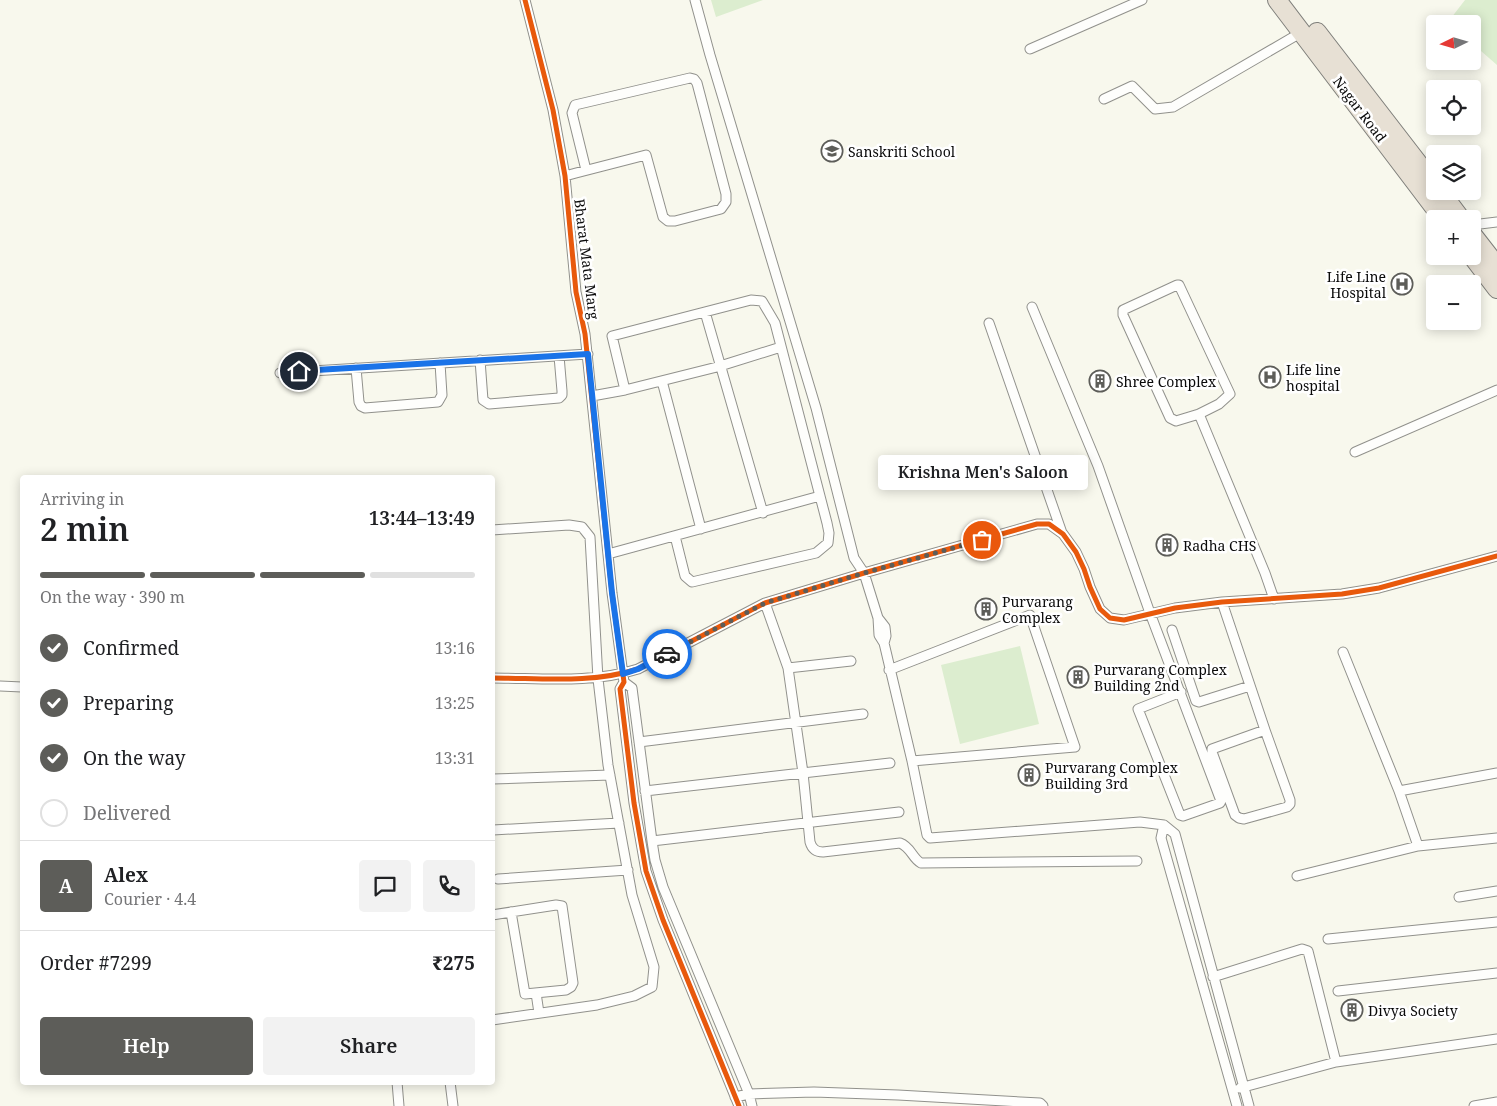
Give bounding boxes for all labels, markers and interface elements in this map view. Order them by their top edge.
north arrow [1426,15,1481,70]
map controls [1426,15,1481,330]
street label: Nagar Road [1329,72,1391,146]
button: locate [1426,80,1481,135]
school or university icon: Sanskriti School [820,139,844,163]
place label: Sanskriti School [848,142,956,161]
button: layers [1426,145,1481,200]
street label: Bharat Mata Marg [570,198,604,321]
button: + [1426,210,1481,265]
place label: Life Line Hospital [1327,267,1387,302]
hospital icon: Life Line Hospital [1390,272,1414,296]
button: − [1426,275,1481,330]
pin [278,350,320,392]
icon: home [285,357,313,385]
place label: Life line hospital [1286,360,1341,395]
hospital icon: Life line hospital [1258,365,1282,389]
building icon: Shree Complex [1088,369,1112,393]
place label: Shree Complex [1116,372,1217,391]
callout: Krishna Men's Saloon [877,455,1087,490]
text: Krishna Men's Saloon [898,461,1068,483]
text: Arriving in [40,488,124,510]
text: 13:44–13:49 [369,505,475,531]
text: 2 min [40,507,129,550]
pin [961,519,1003,561]
icon: bag [968,526,996,554]
building icon: Radha CHS [1155,533,1179,557]
place label: Radha CHS [1183,536,1256,555]
text: On the way · 390 m [40,586,185,608]
place label: Purvarang Complex [1002,592,1073,627]
building icon: Purvarang Complex [974,597,998,621]
courier [642,629,692,679]
icon: check [40,634,68,662]
text: Confirmed [83,635,179,661]
text: 13:16 [435,637,475,659]
icon: car [653,640,681,668]
place label: Purvarang Complex Building 2nd [1094,660,1228,695]
building icon: Purvarang Complex Building 2nd [1066,665,1090,689]
icon: check [40,689,68,717]
text: Preparing [83,690,173,716]
text: 13:25 [435,692,475,714]
icon: check [40,744,68,772]
text: On the way [83,745,186,771]
text: 13:31 [435,747,475,769]
place label: Purvarang Complex Building 3rd [1045,758,1179,793]
building icon: Purvarang Complex Building 3rd [1017,763,1041,787]
text: Delivered [83,800,171,826]
button: chat [359,860,411,912]
button: phone [423,860,475,912]
text: Alex [104,862,148,888]
text: A [59,873,73,899]
text: Courier · 4.4 [104,888,196,910]
text: Order #7299 [40,950,152,976]
text: ₹275 [432,950,475,976]
building icon: Divya Society [1340,998,1364,1022]
place label: Divya Society [1368,1001,1458,1020]
button: Help [40,1017,253,1075]
button: Share [263,1017,475,1075]

